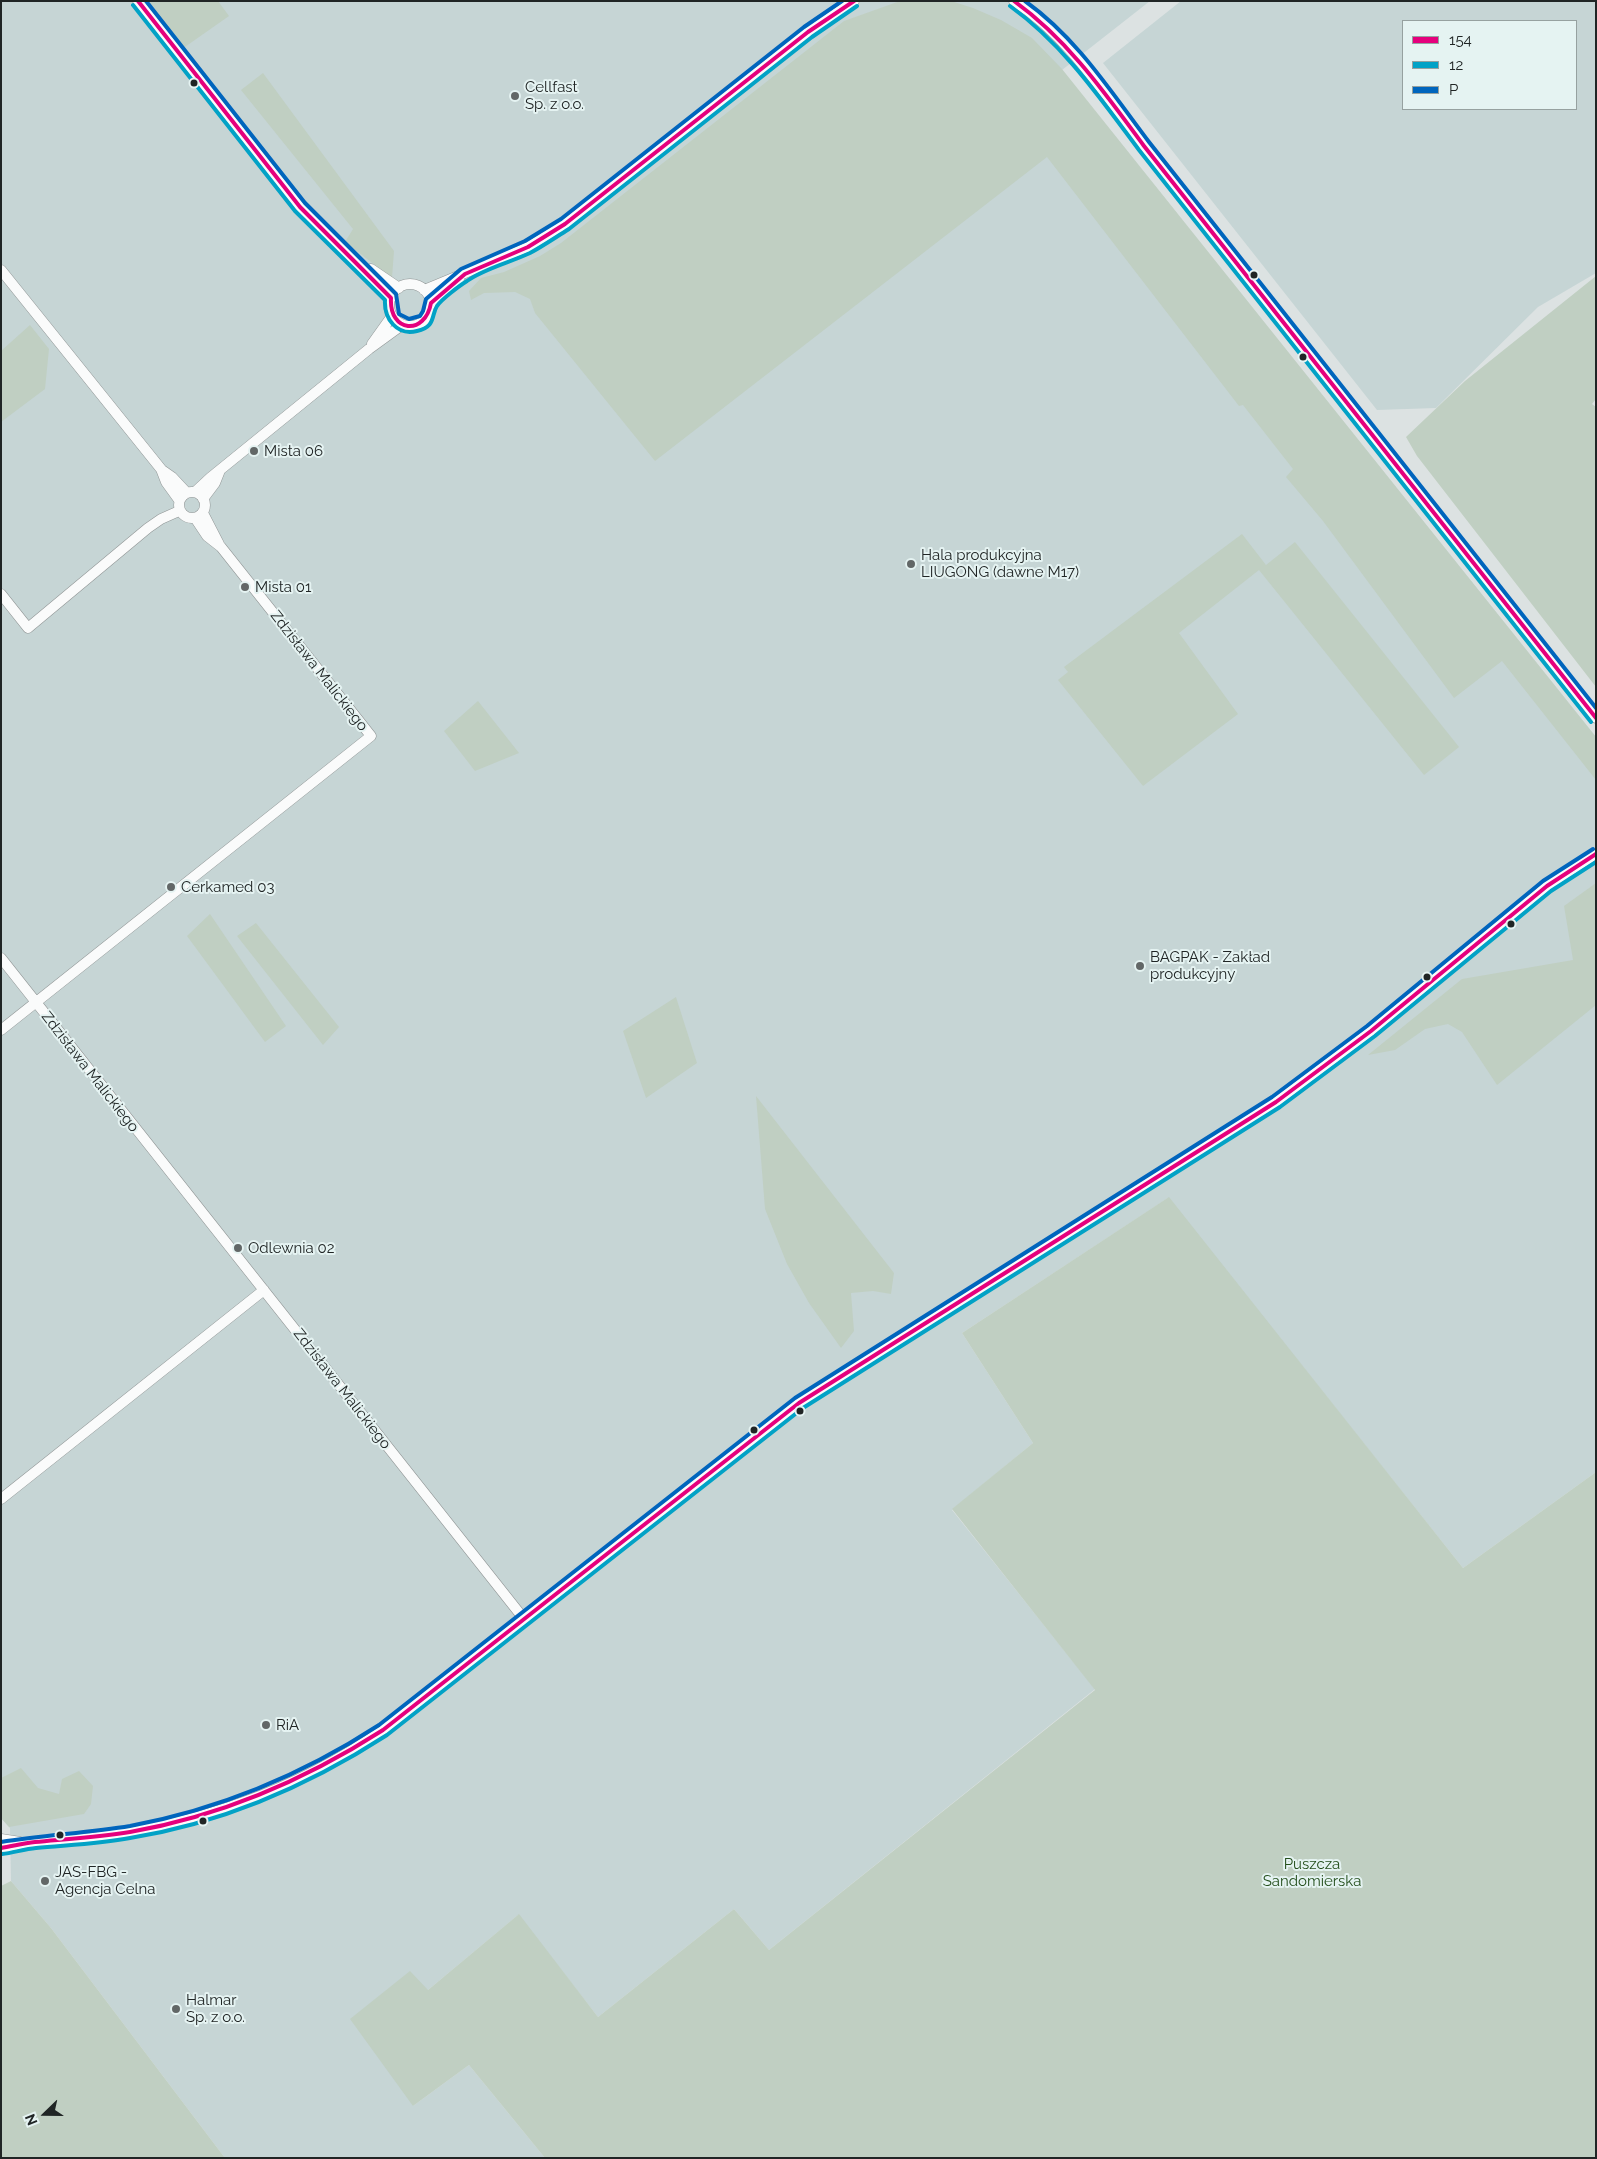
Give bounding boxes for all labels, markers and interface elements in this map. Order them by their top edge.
legend [1402,20,1577,110]
text: 154 [1449,31,1472,49]
text: 12 [1449,56,1463,74]
unlabelled marker [189,78,199,88]
place label: Cellfast Sp. z o.o. [525,78,584,113]
text: P [1449,81,1458,99]
marker: Cellfast Sp. z o.o. [509,90,521,102]
unlabelled marker [1249,270,1259,280]
unlabelled marker [1298,352,1308,362]
place label: Mista 06 [264,442,323,460]
marker: Mista 06 [248,445,260,457]
place label: Hala produkcyjna LIUGONG (dawne M17) [921,546,1079,581]
marker: Hala produkcyjna LIUGONG (dawne M17) [905,558,917,570]
place label: Mista 01 [255,578,311,596]
marker: Mista 01 [239,581,251,593]
street label: Zdzisława Malickiego [266,607,372,735]
place label: Cerkamed 03 [181,878,274,896]
marker: Cerkamed 03 [165,881,177,893]
unlabelled marker [1506,919,1516,929]
place label: BAGPAK - Zakład produkcyjny [1150,948,1270,983]
marker: BAGPAK - Zakład produkcyjny [1134,960,1146,972]
unlabelled marker [1422,972,1432,982]
street label: Zdzisława Malickiego [37,1008,143,1136]
place label: Odlewnia 02 [248,1239,334,1257]
marker: Odlewnia 02 [232,1242,244,1254]
street label: Zdzisława Malickiego [289,1325,395,1453]
unlabelled marker [795,1406,805,1416]
unlabelled marker [749,1425,759,1435]
place label: RiA [276,1716,299,1734]
marker: RiA [260,1719,272,1731]
unlabelled marker [198,1816,208,1826]
unlabelled marker [55,1830,65,1840]
park label: Puszcza Sandomierska [1263,1855,1361,1890]
place label: JAS-FBG - Agencja Celna [55,1863,155,1898]
marker: JAS-FBG - Agencja Celna [39,1875,51,1887]
place label: Halmar Sp. z o.o. [186,1991,245,2026]
marker: Halmar Sp. z o.o. [170,2003,182,2015]
north arrow [20,2089,70,2139]
text: N [22,2112,41,2128]

